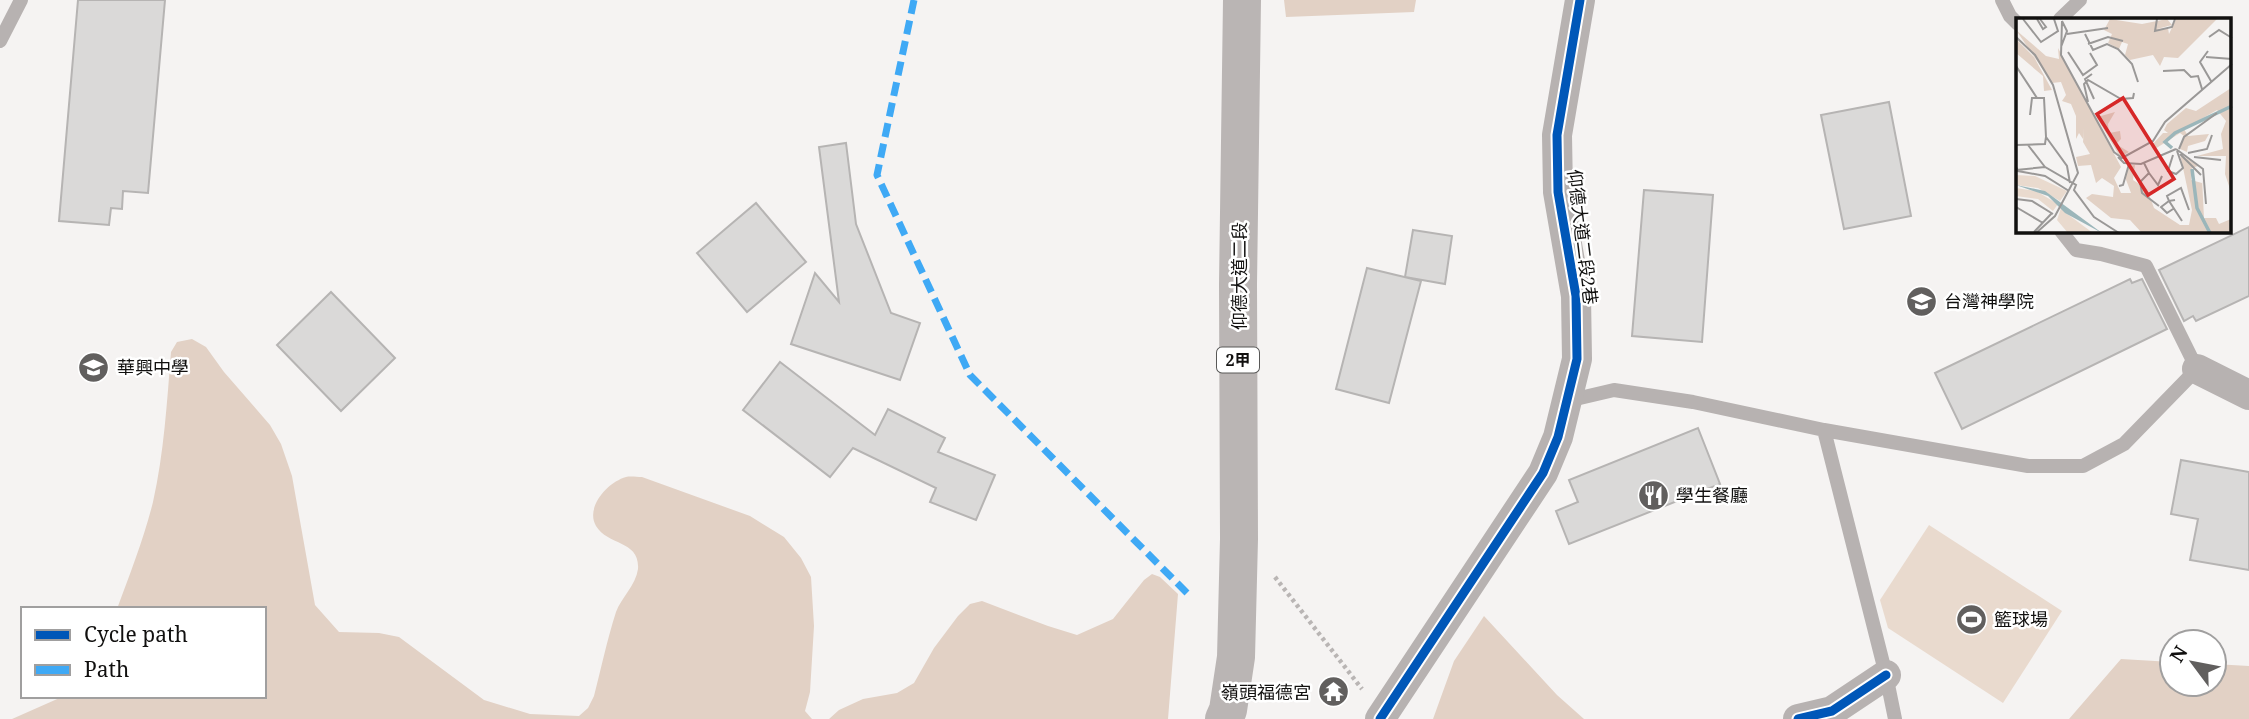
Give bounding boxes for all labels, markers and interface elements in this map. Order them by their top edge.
inset map [2016,18,2232,233]
street label: 仰德大道二段2巷 [1563,168,1603,306]
street label: 仰德大道二段 [1227,222,1251,330]
school or university icon: 台灣神學院 [1904,284,1938,318]
place label: 台灣神學院 [1944,289,2034,313]
road number: 2甲 [1217,348,1259,372]
school or university icon: 華興中學 [77,350,111,384]
place label: 華興中學 [117,355,189,379]
restaurant icon: 學生餐廳 [1636,478,1670,512]
place label: 學生餐廳 [1676,483,1748,507]
sports icon: 籃球場 [1954,602,1988,636]
legend [21,607,266,698]
place label: 籃球場 [1994,607,2048,631]
text: Cycle path [84,620,188,648]
north arrow [2158,628,2228,698]
text: N [2164,641,2194,667]
text: Path [84,655,129,683]
temple icon: 嶺頭福德宮 [1317,675,1351,709]
place label: 嶺頭福德宮 [1221,680,1311,704]

